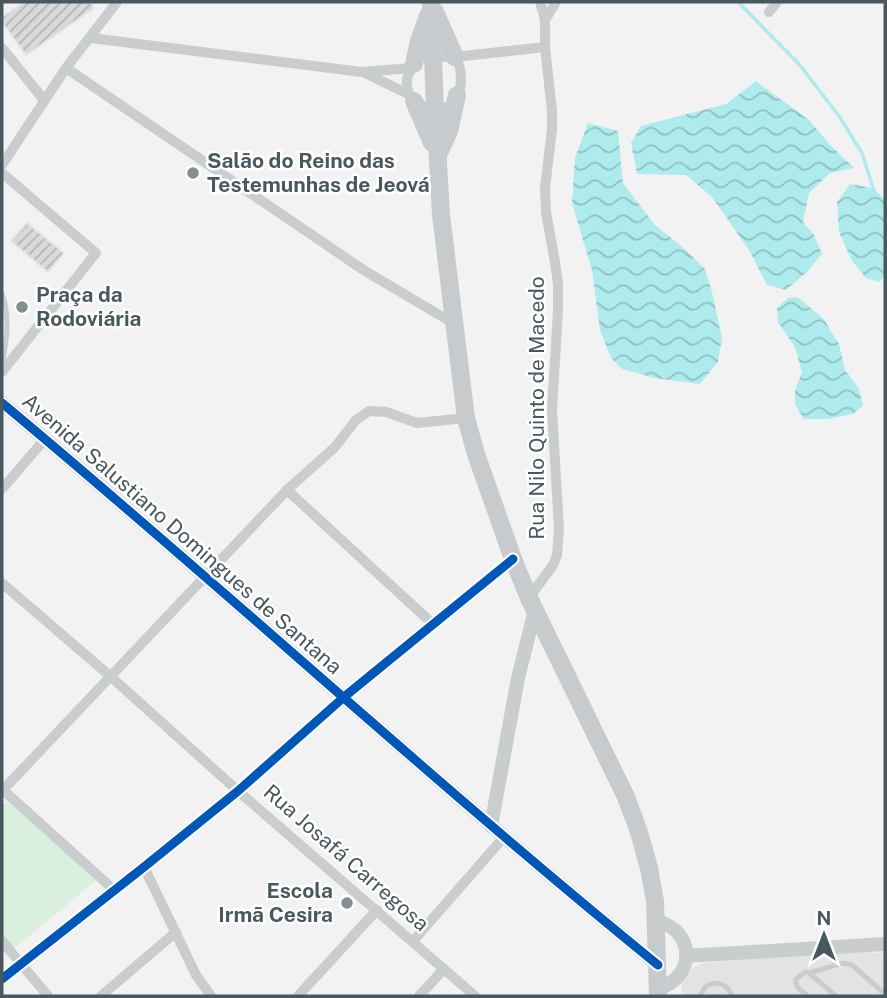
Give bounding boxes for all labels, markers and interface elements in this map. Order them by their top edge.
place label: Salão do Reino das Testemunhas de Jeová [207,148,430,197]
marker: Salão do Reino das Testemunhas de Jeová [185,165,201,181]
street label: Rua Nilo Quinto de Macedo [524,276,549,540]
place label: Praça da Rodoviária [36,282,141,331]
marker: Praça da Rodoviária [14,299,30,315]
street label: Avenida Salustiano Domingues de Santana [18,388,347,679]
street label: Rua Josafá Carregosa [259,779,434,936]
place label: Escola Irmã Cesira [218,878,333,927]
marker: Escola Irmã Cesira [339,895,355,911]
north arrow [789,900,859,970]
text: N [817,907,831,929]

